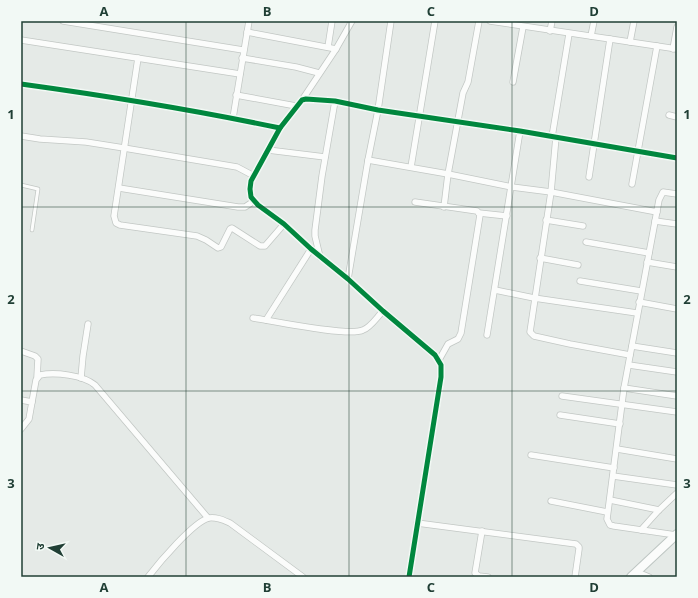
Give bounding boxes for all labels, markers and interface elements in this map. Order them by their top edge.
text: A [100,2,109,20]
text: B [263,2,272,20]
text: C [427,2,435,20]
text: D [589,2,599,20]
text: 1 [7,105,15,123]
text: 1 [683,105,691,123]
text: 2 [7,290,15,308]
text: 2 [683,290,691,308]
text: 3 [7,474,15,492]
text: 3 [683,474,691,492]
north arrow [30,528,70,568]
text: उ [32,542,48,551]
text: A [100,578,109,596]
text: B [263,578,272,596]
text: C [427,578,435,596]
text: D [589,578,599,596]

